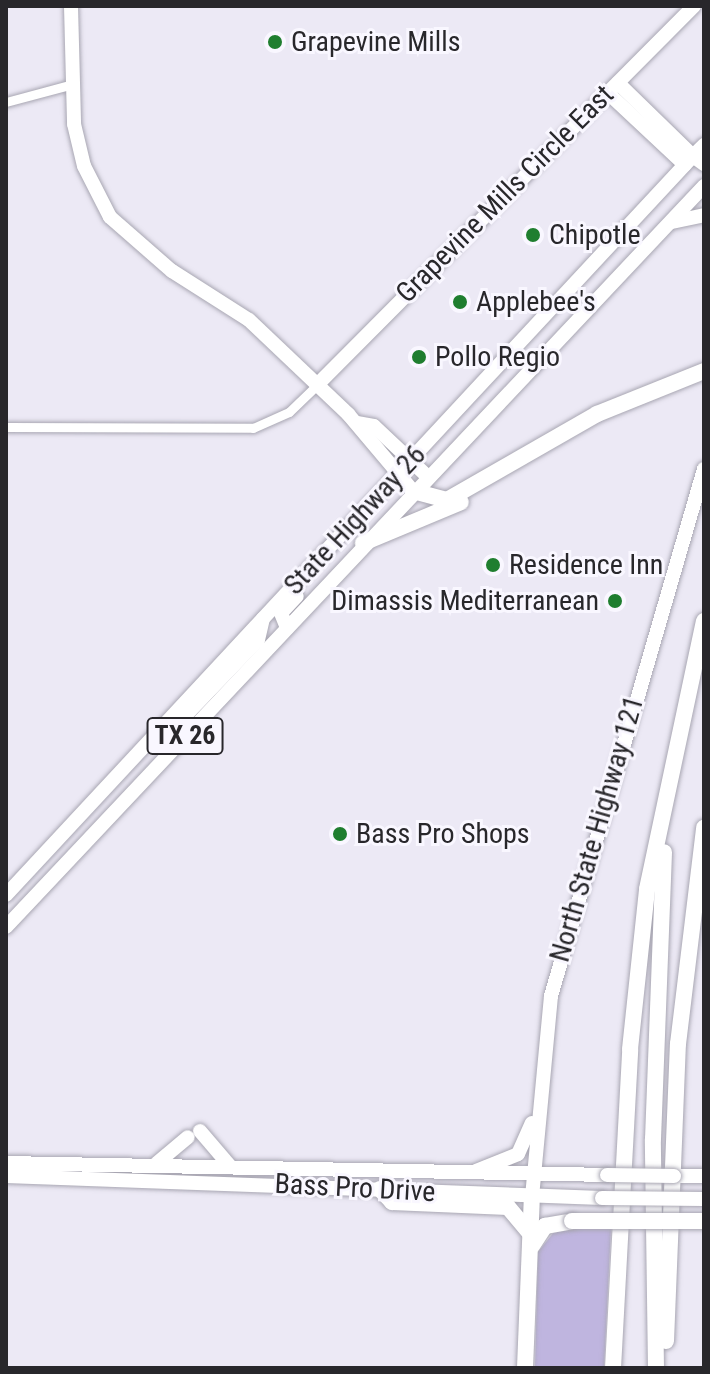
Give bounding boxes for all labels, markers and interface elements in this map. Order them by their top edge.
place label: Grapevine Mills [291,25,460,59]
marker: Grapevine Mills [266,33,284,51]
street label: Grapevine Mills Circle East [389,78,621,310]
place label: Chipotle [549,218,641,252]
marker: Chipotle [524,226,542,244]
place label: Applebee's [476,285,596,319]
marker: Applebee's [451,293,469,311]
place label: Pollo Regio [435,340,560,374]
marker: Pollo Regio [410,348,428,366]
street label: State Highway 26 [277,438,433,602]
place label: Residence Inn [509,548,663,582]
marker: Residence Inn [484,556,502,574]
place label: Dimassis Mediterranean [331,584,599,618]
marker: Dimassis Mediterranean [606,592,624,610]
street label: North State Highway 121 [543,692,651,966]
road number: TX 26 [145,714,225,758]
place label: Bass Pro Shops [356,817,530,851]
marker: Bass Pro Shops [331,825,349,843]
street label: Bass Pro Drive [274,1167,436,1209]

